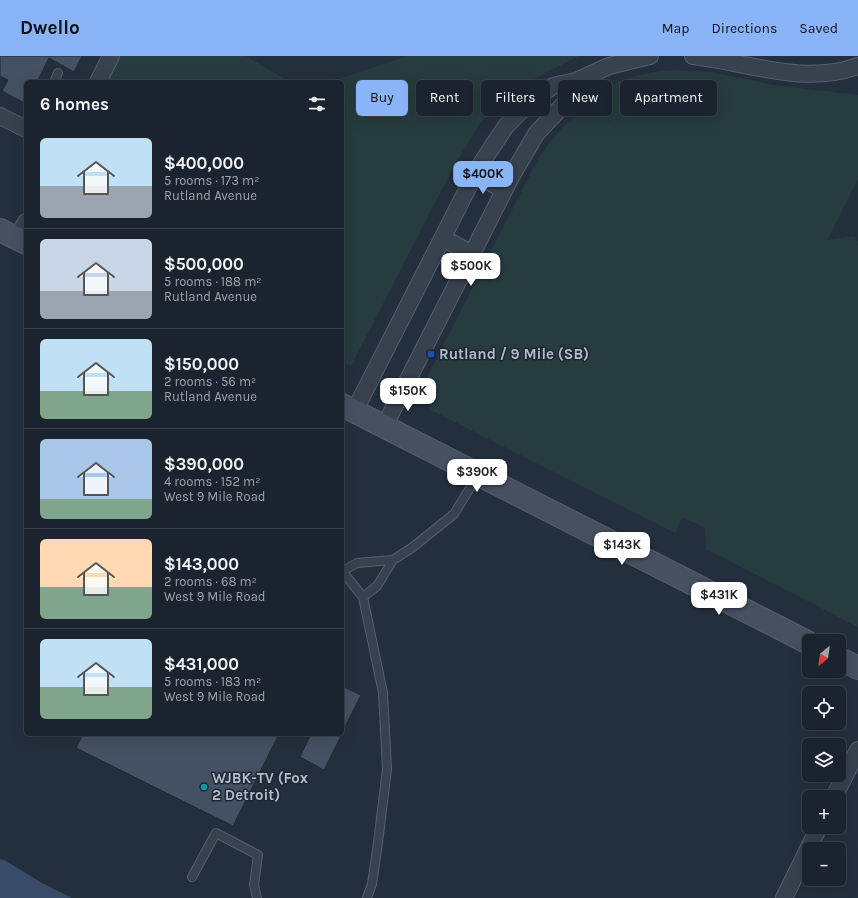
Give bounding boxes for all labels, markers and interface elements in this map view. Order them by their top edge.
text: Dwello [20,17,80,39]
text: Map [662,20,690,37]
text: Directions [712,20,777,37]
text: Saved [799,20,838,37]
chip: Buy [356,80,408,116]
chip: Rent [416,80,473,116]
chip: Filters [481,80,550,116]
chip: New [558,80,612,116]
chip: Apartment [620,80,717,116]
icon: filters [306,93,328,115]
text: 6 homes [40,94,109,114]
text: $400,000 [164,153,244,173]
icon: home [72,154,120,202]
pin: $400K [455,161,511,195]
text: $400K [462,166,504,181]
text: 5 rooms · 173 m² [164,173,259,188]
text: Rutland Avenue [164,188,257,203]
pin: $500K [443,253,499,287]
text: $500,000 [164,254,244,274]
icon: home [72,255,120,303]
text: $500K [450,258,492,273]
text: 5 rooms · 188 m² [164,274,262,289]
text: Rutland Avenue [164,289,257,304]
place label: Rutland / 9 Mile (SB) [439,345,589,363]
marker: Rutland / 9 Mile (SB) [426,349,436,359]
text: $150,000 [164,354,239,374]
icon: home [72,355,120,403]
text: 2 rooms · 56 m² [164,374,256,389]
pin: $150K [380,378,436,412]
text: $150K [389,383,427,398]
text: Rutland Avenue [164,389,257,404]
text: $390,000 [164,454,244,474]
icon: home [72,455,120,503]
pin: $390K [449,459,505,493]
text: $390K [456,464,498,479]
text: 4 rooms · 152 m² [164,474,260,489]
text: West 9 Mile Road [164,489,266,504]
pin: $143K [594,532,650,566]
text: $143K [603,537,641,552]
text: $143,000 [164,554,239,574]
icon: home [72,555,120,603]
text: 2 rooms · 68 m² [164,574,257,589]
pin: $431K [691,582,747,616]
text: $431K [700,587,738,602]
text: West 9 Mile Road [164,589,266,604]
north arrow [802,634,846,678]
map controls [802,634,846,886]
text: $431,000 [164,654,239,674]
icon: home [72,655,120,703]
text: 5 rooms · 183 m² [164,674,261,689]
button: locate [802,686,846,730]
text: West 9 Mile Road [164,689,266,704]
button: layers [802,738,846,782]
place label: WJBK-TV (Fox 2 Detroit) [212,769,309,804]
marker: WJBK-TV (Fox 2 Detroit) [199,782,209,792]
button: + [802,790,846,834]
button: − [802,842,846,886]

